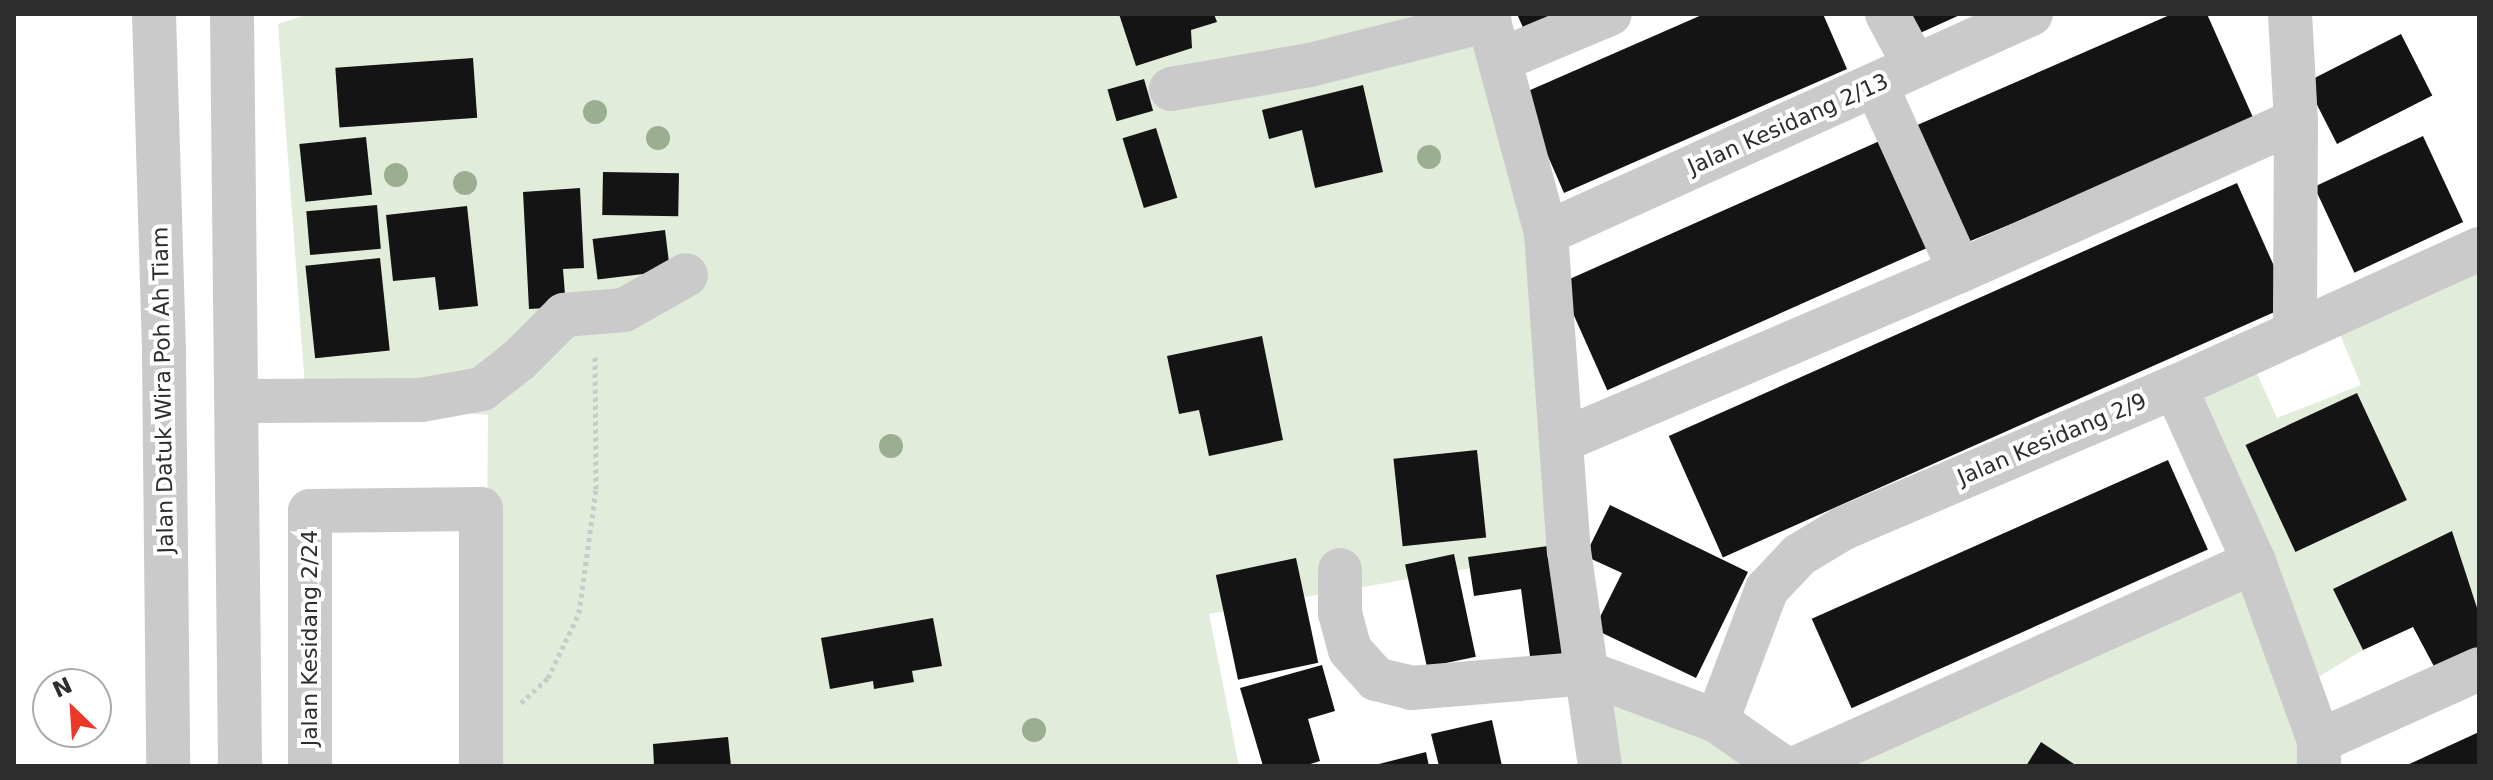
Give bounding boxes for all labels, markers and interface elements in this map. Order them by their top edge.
street label: Jalan Kesidang 2/13 [1684,68,1892,180]
street label: Jalan Datuk Wira Poh Ah Tiam [147,226,179,554]
street label: Jalan Kesidang 2/9 [1954,387,2150,491]
street label: Jalan Kesidang 2/24 [297,530,323,746]
north arrow [32,668,112,748]
text: N [49,672,76,703]

